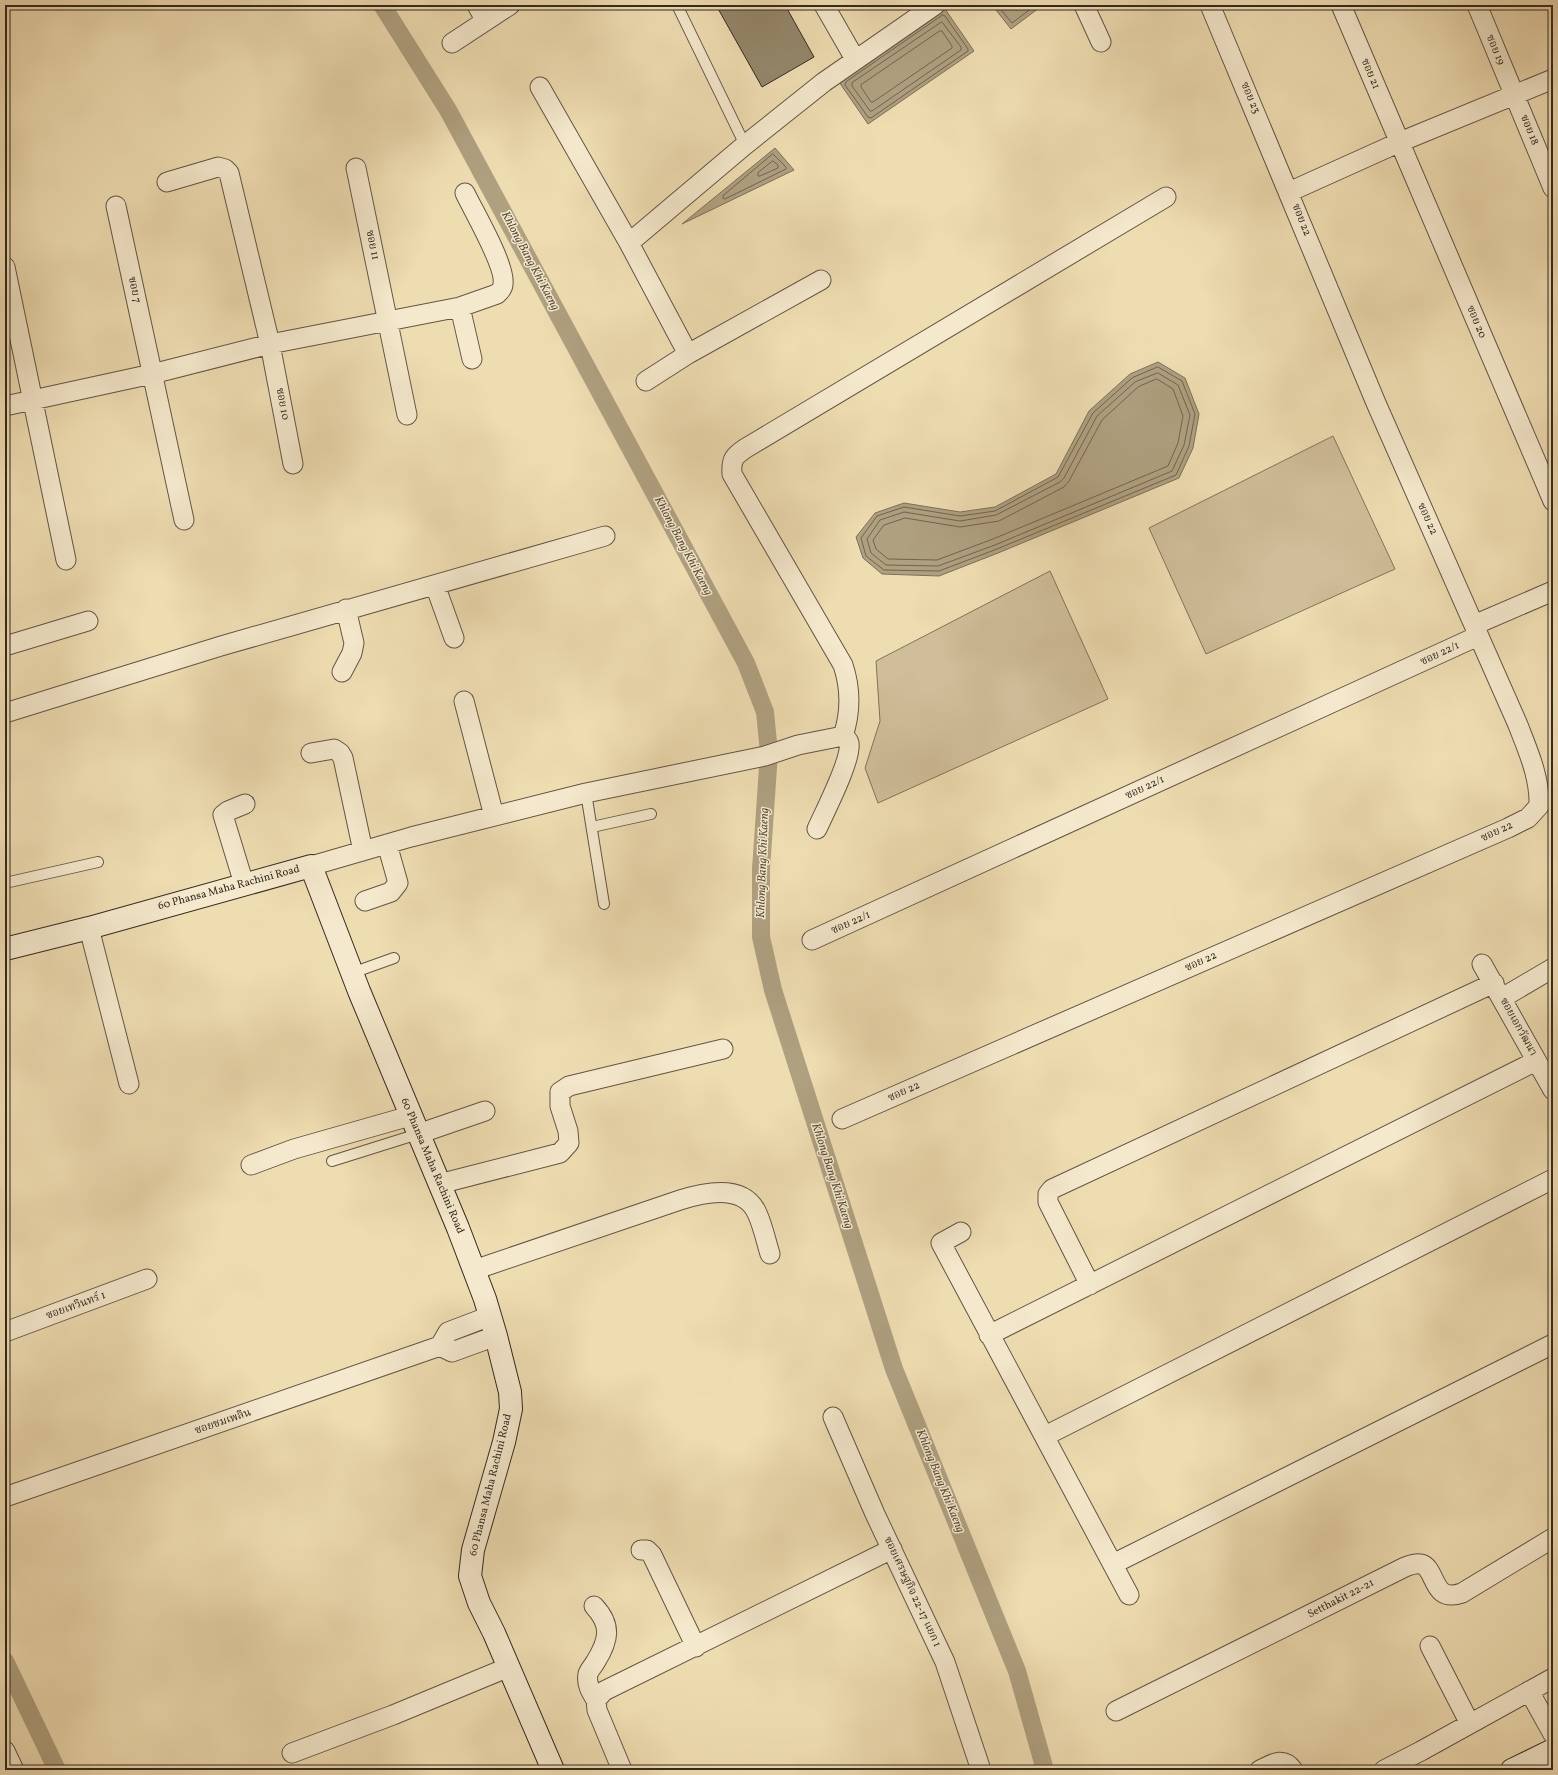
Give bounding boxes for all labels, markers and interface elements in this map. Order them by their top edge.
street label: ซอย 19 [1482,32,1508,68]
street label: ซอย 21 [1357,56,1383,92]
street label: ซอย 23 [1237,80,1264,116]
street label: ซอย 18 [1516,112,1542,148]
street label: ซอย 22 [1288,202,1314,238]
water label: Khlong Bang Khi Kaeng [497,209,563,313]
street label: ซอย 11 [362,229,382,261]
street label: ซอย 7 [124,275,144,305]
street label: ซอย 20 [1462,303,1490,341]
street label: ซอย 10 [272,387,293,422]
water label: Khlong Bang Khi Kaeng [650,494,716,598]
street label: ซอย 22 [1413,501,1441,538]
street label: ซอย 22/1 [1418,638,1462,670]
street label: ซอย 22/1 [1123,772,1167,804]
water label: Khlong Bang Khi Kaeng [753,808,773,918]
street label: ซอย 22 [1479,818,1516,846]
street label: 60 Phansa Maha Rachini Road [156,862,302,914]
street label: ซอย 22/1 [829,908,873,938]
street label: ซอย 22 [1183,948,1220,976]
street label: ซอยเอกวัฒนา [1496,995,1540,1059]
street label: ซอย 22 [886,1078,923,1106]
street label: 60 Phansa Maha Rachini Road [397,1096,467,1236]
water label: Khlong Bang Khi Kaeng [807,1121,857,1231]
street label: ซอยเทวินทร์ 1 [44,1288,108,1324]
street label: ซอยชมเพลิน [193,1405,253,1439]
street label: 60 Phansa Maha Rachini Road [466,1412,516,1558]
water label: Khlong Bang Khi Kaeng [912,1427,968,1535]
street label: ซอยเศรษฐกิจ 22-17 แยก 1 [880,1534,944,1650]
street label: Setthakit 22-21 [1305,1576,1377,1622]

